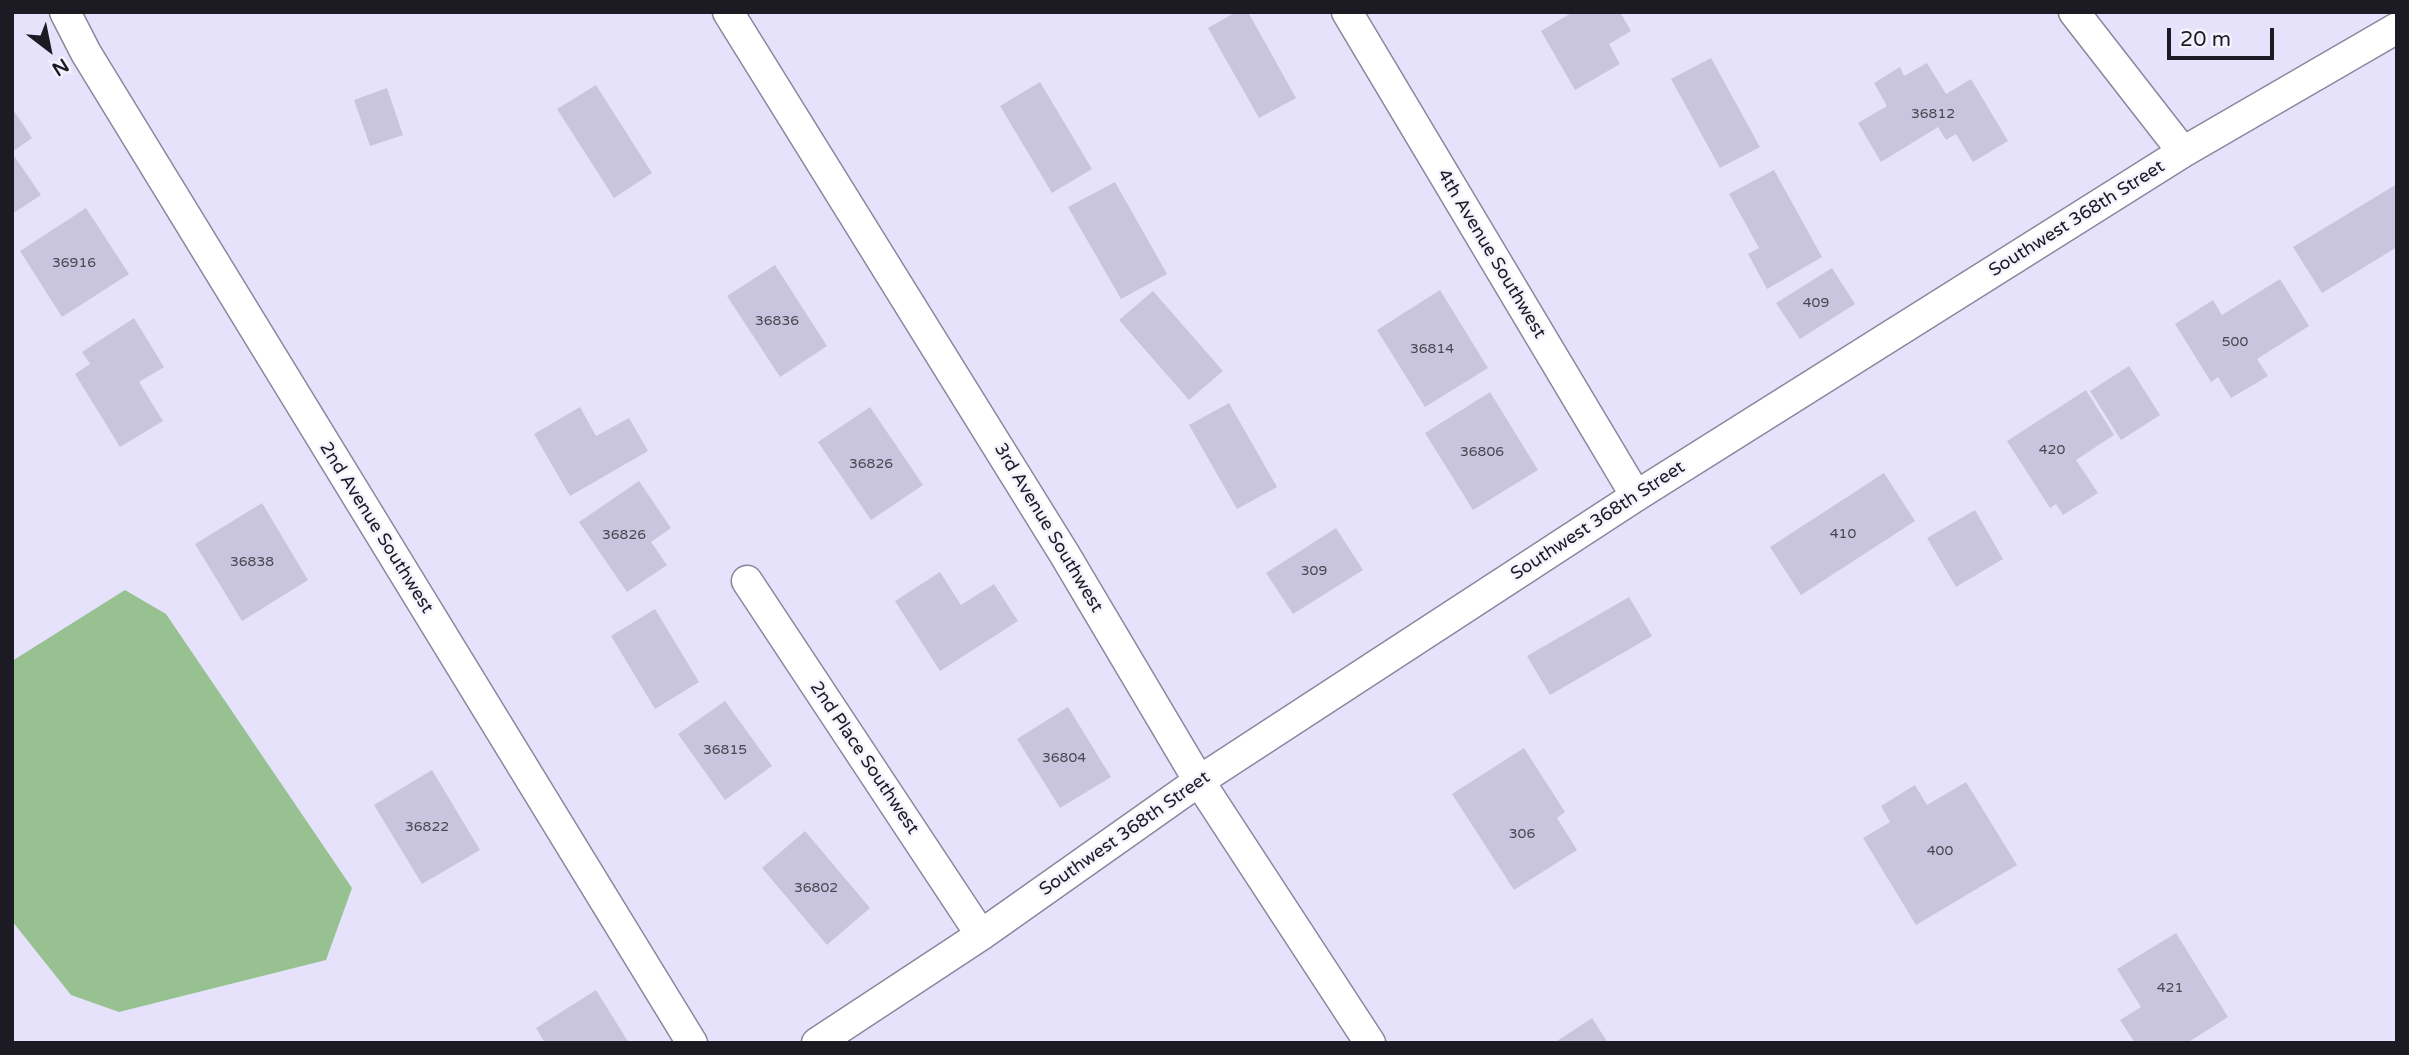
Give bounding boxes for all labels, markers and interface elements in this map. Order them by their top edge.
north arrow [14,14,84,84]
scale bar [2171,14,2278,58]
text: 20 m [2180,27,2231,52]
text: N [48,53,72,80]
house number: 36812 [1911,106,1955,122]
street label: Southwest 368th Street [1985,156,2169,282]
street label: 4th Avenue Southwest [1432,166,1550,342]
house number: 36916 [52,255,96,271]
house number: 409 [1803,295,1829,311]
house number: 36836 [755,313,799,329]
house number: 500 [2222,334,2248,350]
house number: 36814 [1410,341,1454,357]
street label: 2nd Avenue Southwest [314,438,438,618]
street label: 3rd Avenue Southwest [989,440,1107,616]
house number: 420 [2039,442,2065,458]
house number: 36806 [1460,444,1504,460]
house number: 36826 [849,456,893,472]
street label: Southwest 368th Street [1507,457,1689,585]
house number: 410 [1830,526,1856,542]
house number: 36826 [602,527,646,543]
house number: 36838 [230,554,274,570]
house number: 309 [1301,563,1327,579]
street label: 2nd Place Southwest [805,677,923,839]
house number: 36815 [703,742,747,758]
house number: 36804 [1042,750,1086,766]
street label: Southwest 368th Street [1036,767,1214,901]
house number: 36822 [405,819,449,835]
house number: 306 [1509,826,1535,842]
house number: 400 [1927,843,1953,859]
house number: 36802 [794,880,838,896]
house number: 421 [2157,980,2183,996]

